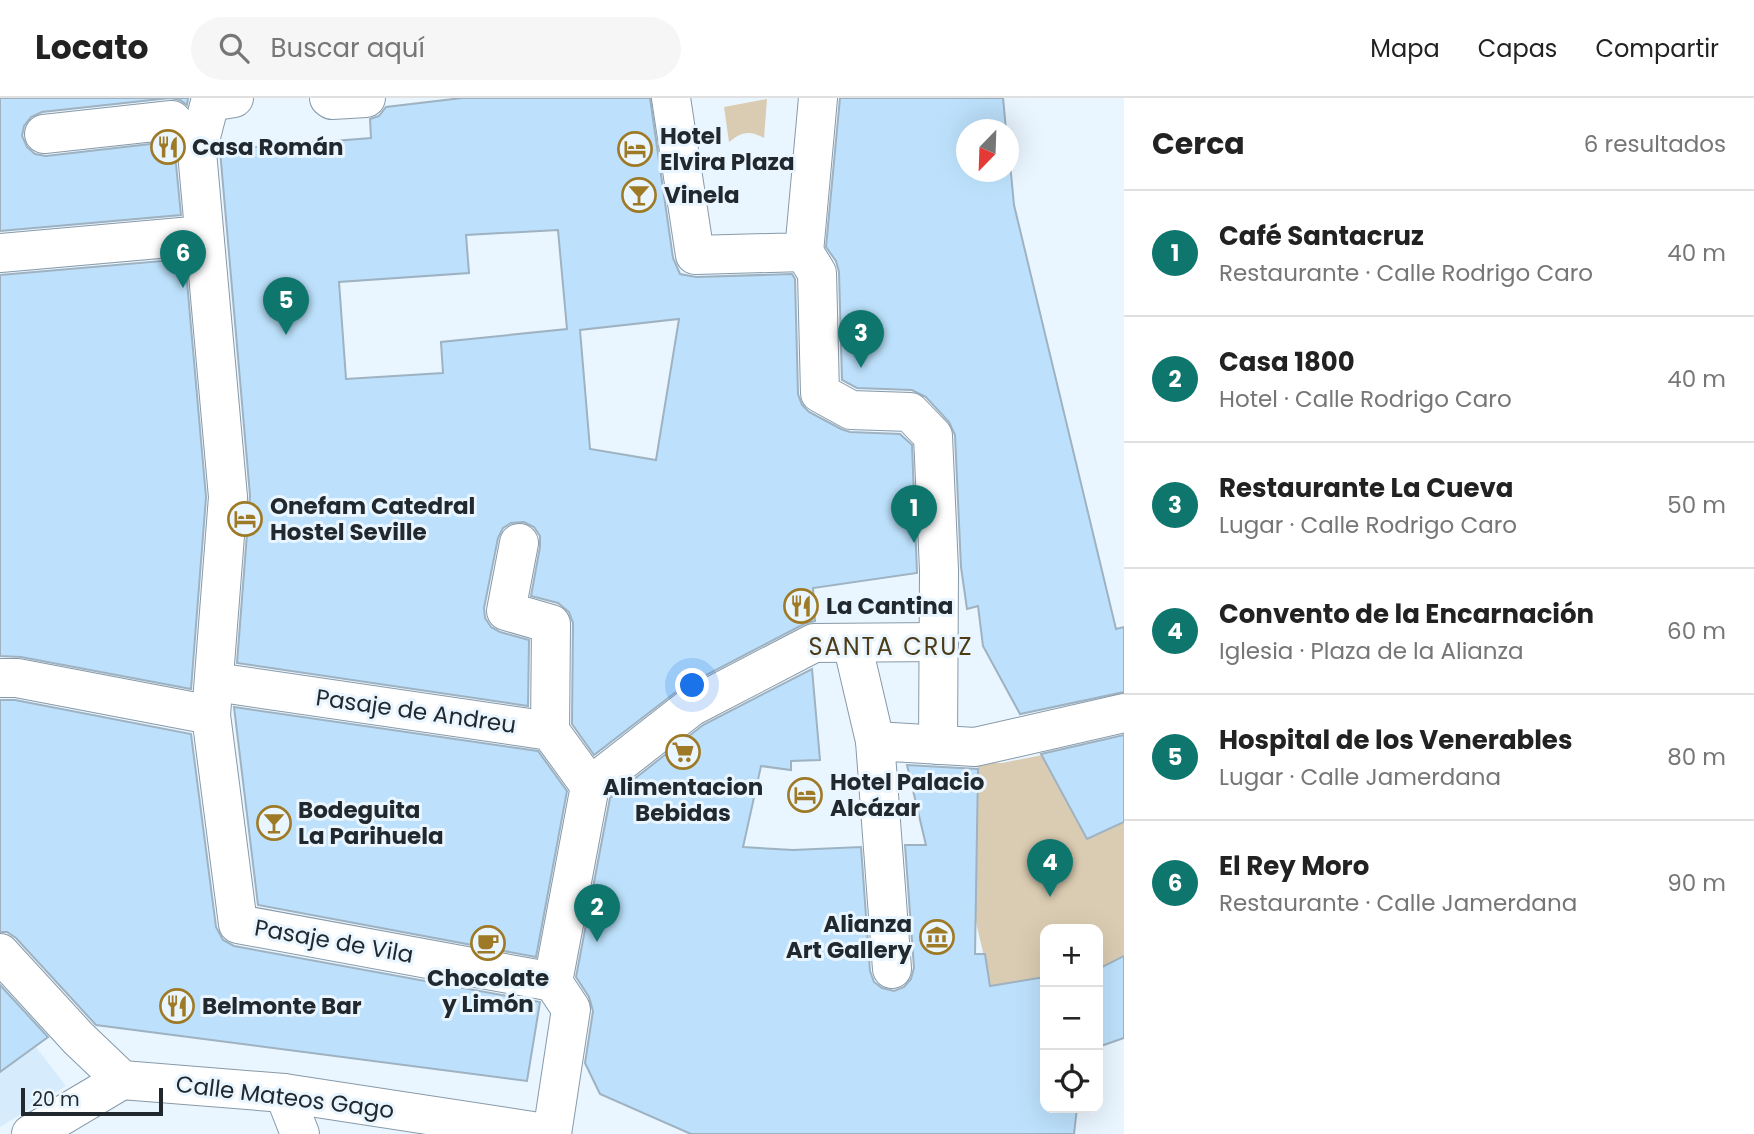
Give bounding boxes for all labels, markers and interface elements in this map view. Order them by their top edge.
search box [191,17,681,80]
text: Locato [35,24,149,71]
icon: search [215,29,253,67]
text: Buscar aquí [271,30,425,66]
text: Mapa [1370,32,1440,65]
text: Capas [1478,32,1557,65]
text: Compartir [1595,32,1719,65]
north arrow [956,119,1019,182]
place label: Hotel Elvira Plaza [660,120,795,178]
text: Cerca [1152,122,1245,165]
restaurant icon: Casa Román [149,128,187,166]
text: 6 resultados [1584,128,1726,160]
hotel icon: Hotel Elvira Plaza [616,130,654,168]
place label: Casa Román [192,131,344,163]
bar icon: Vinela [620,176,658,214]
place label: Vinela [664,179,740,211]
text: Café Santacruz [1219,218,1424,254]
pin: 6 [160,230,206,288]
text: 1 [1171,237,1179,269]
text: 40 m [1667,237,1726,269]
text: Restaurante · Calle Rodrigo Caro [1219,257,1593,289]
pin: 5 [263,277,309,335]
pin: 3 [838,310,884,368]
text: Casa 1800 [1219,344,1355,380]
text: 2 [1168,363,1182,395]
text: 40 m [1667,363,1726,395]
text: Hotel · Calle Rodrigo Caro [1219,383,1512,415]
text: Restaurante La Cueva [1219,470,1513,506]
pin: 1 [891,485,937,543]
text: 3 [1168,489,1182,521]
text: 50 m [1667,489,1726,521]
place label: Onefam Catedral Hostel Seville [270,490,475,548]
hotel icon: Onefam Catedral Hostel Seville [226,500,264,538]
text: Lugar · Calle Rodrigo Caro [1219,509,1517,541]
restaurant icon: La Cantina [782,587,820,625]
place label: La Cantina [826,590,953,622]
text: Convento de la Encarnación [1219,596,1594,632]
text: 4 [1167,615,1183,647]
text: 60 m [1667,615,1726,647]
district label: SANTA CRUZ [808,630,974,663]
text: Iglesia · Plaza de la Alianza [1219,635,1524,667]
your location [675,668,709,702]
street label: Pasaje de Andreu [314,681,518,741]
text: Hospital de los Venerables [1219,722,1572,758]
supermarket icon: Alimentacion Bebidas [664,733,702,771]
text: 5 [1168,741,1182,773]
text: 80 m [1667,741,1726,773]
text: Lugar · Calle Jamerdana [1219,761,1501,793]
place label: Hotel Palacio Alcázar [830,766,984,824]
place label: Alimentacion Bebidas [603,771,763,829]
hotel icon: Hotel Palacio Alcázar [786,776,824,814]
place label: Bodeguita La Parihuela [298,794,444,852]
bar icon: Bodeguita La Parihuela [255,804,293,842]
pin: 4 [1027,839,1073,897]
text: El Rey Moro [1219,848,1369,884]
text: 6 [1168,867,1182,899]
text: 90 m [1667,867,1726,899]
pin: 2 [574,884,620,942]
text: Restaurante · Calle Jamerdana [1219,887,1577,919]
place label: Alianza Art Gallery [786,908,912,966]
street label: Pasaje de Vila [252,911,416,971]
museum icon: Alianza Art Gallery [918,918,956,956]
cafe icon: Chocolate y Limón [469,924,507,962]
map controls [1040,924,1103,1113]
button: + [1040,924,1103,987]
place label: Chocolate y Limón [427,962,549,1020]
restaurant icon: Belmonte Bar [158,987,196,1025]
button: − [1040,987,1103,1050]
place label: Belmonte Bar [202,990,362,1022]
button: locate [1040,1050,1103,1113]
street label: Calle Mateos Gago [174,1068,396,1126]
scale bar [21,1085,163,1117]
text: 20 m [32,1086,80,1113]

